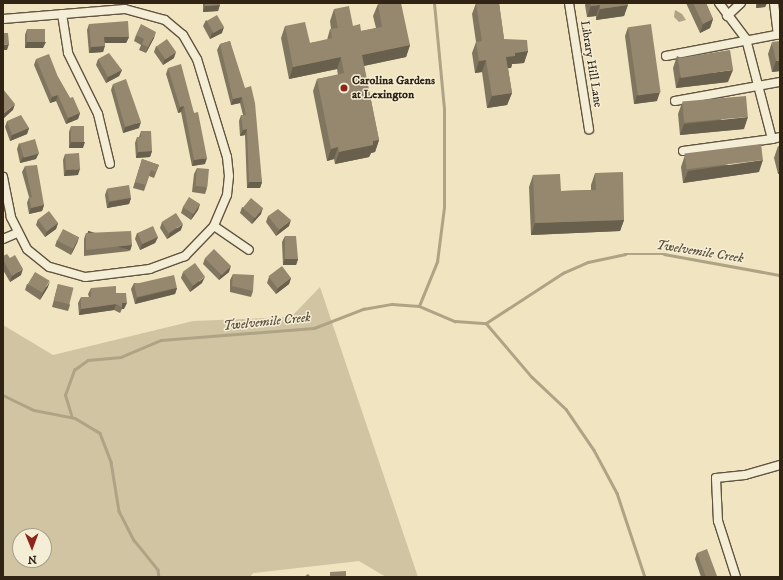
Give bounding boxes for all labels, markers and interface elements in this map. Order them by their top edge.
street label: Library Hill Lane [577,20,605,108]
place label: Carolina Gardens at Lexington [352,74,435,102]
marker: Carolina Gardens at Lexington [339,83,349,93]
water label: Twelvemile Creek [655,237,745,267]
water label: Twelvemile Creek [223,310,311,334]
north arrow [12,528,52,568]
text: N [28,552,37,566]

